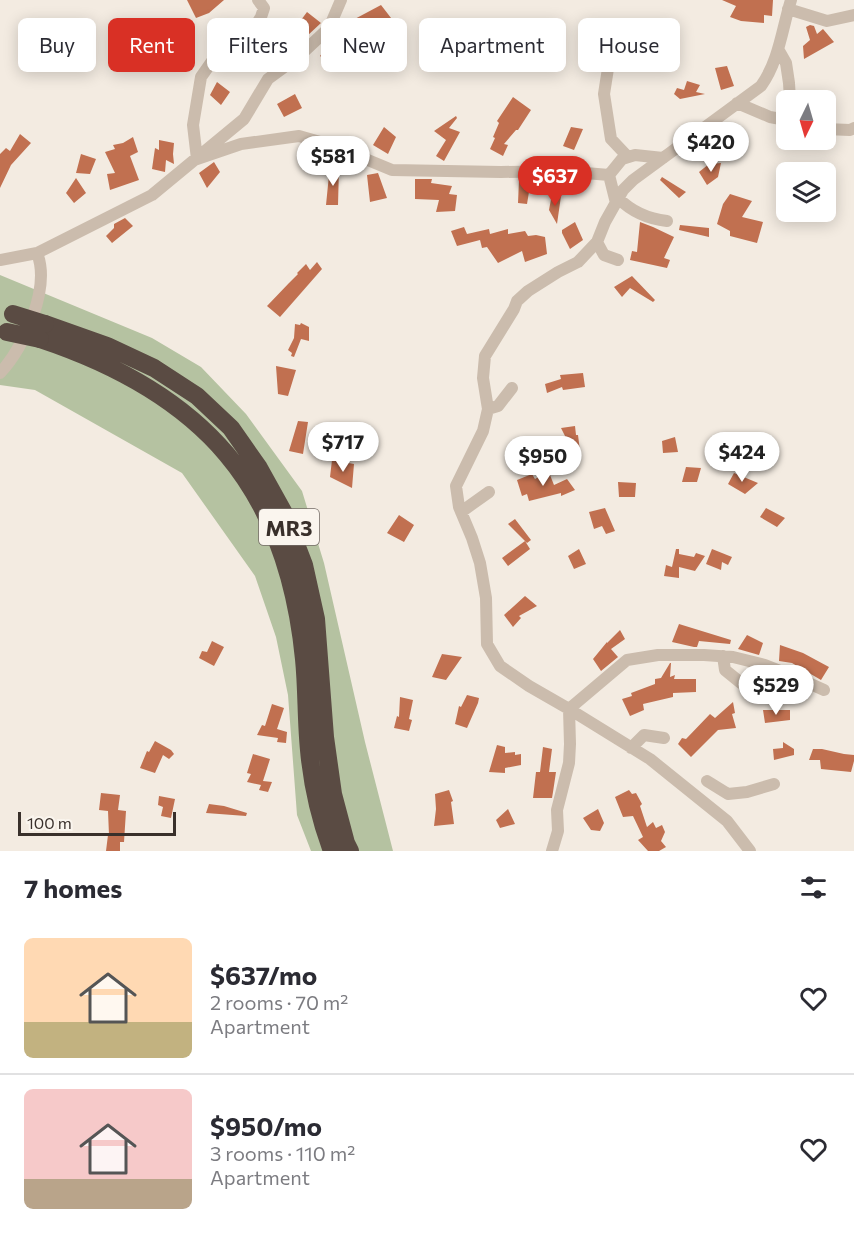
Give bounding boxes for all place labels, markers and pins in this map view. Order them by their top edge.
pin: $420 [675,122,747,173]
pin: $581 [297,136,369,187]
pin: $637 [519,156,591,207]
pin: $717 [307,422,379,473]
pin: $424 [706,432,778,483]
pin: $950 [507,436,579,487]
pin: $529 [740,665,812,716]

